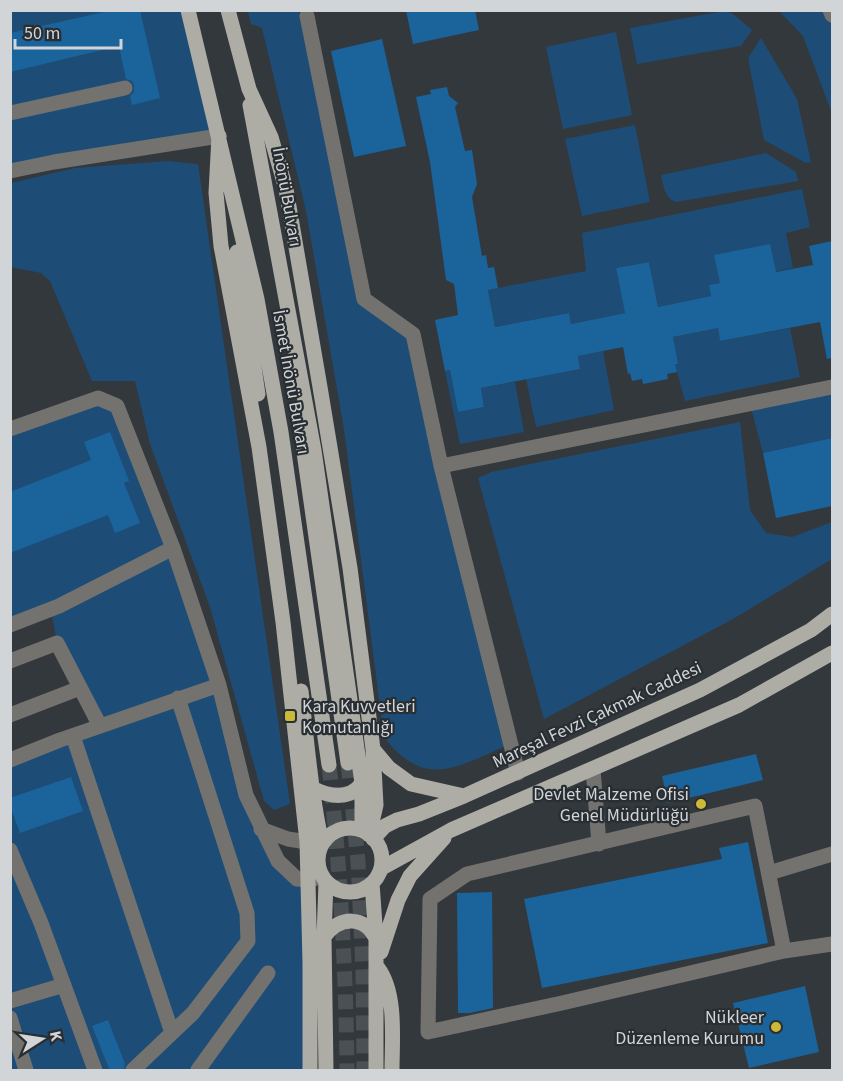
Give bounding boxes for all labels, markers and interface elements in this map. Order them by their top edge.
scale bar [15,12,122,50]
text: 50 m [24,21,60,46]
street label: İnönü Bulvarı [266,145,308,249]
street label: İsmet İnönü Bulvarı [266,308,316,456]
street label: Mareşal Fevzi Çakmak Caddesi [488,655,706,775]
place label: Kara Kuvvetleri Komutanlığı [302,694,416,740]
marker: Kara Kuvvetleri Komutanlığı [283,709,297,723]
place label: Devlet Malzeme Ofisi Genel Müdürlüğü [533,782,689,828]
marker: Devlet Malzeme Ofisi Genel Müdürlüğü [694,797,708,811]
place label: Nükleer Düzenleme Kurumu [615,1005,765,1051]
north arrow [12,1009,72,1069]
marker: Nükleer Düzenleme Kurumu [769,1020,783,1034]
text: K [44,1029,68,1043]

